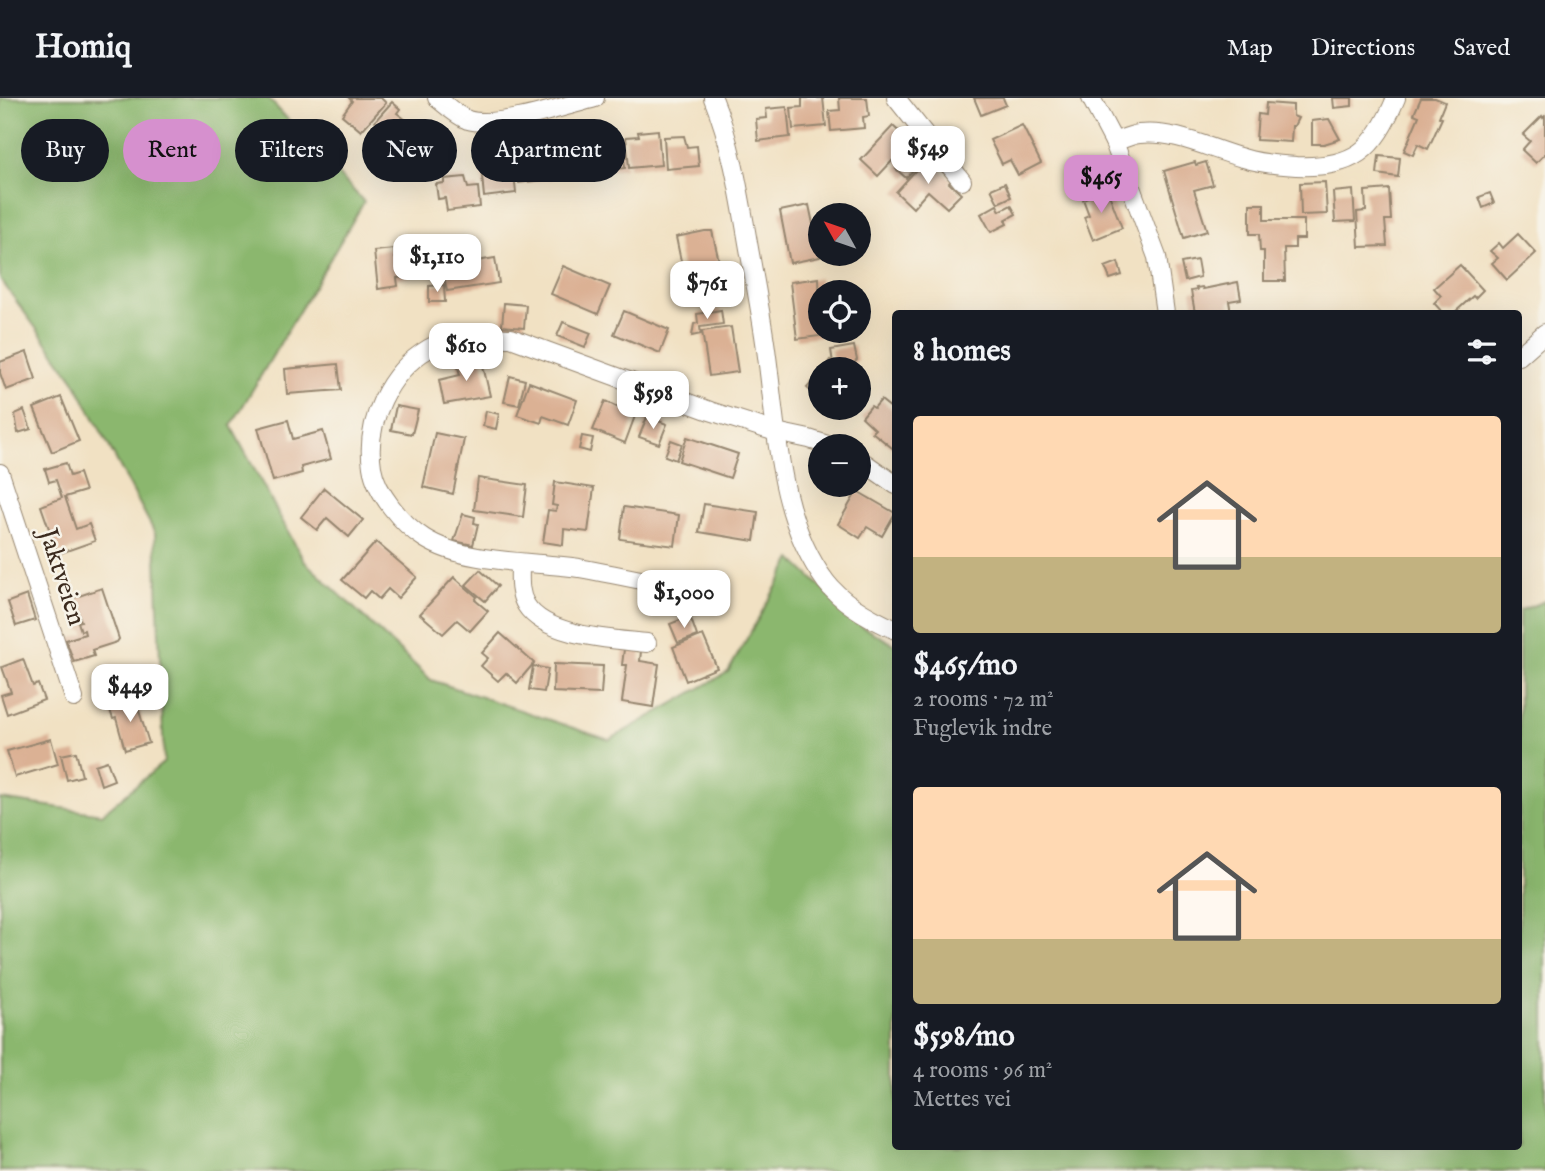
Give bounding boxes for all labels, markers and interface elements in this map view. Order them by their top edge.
text: Homiq [35,27,131,69]
text: Map [1227,33,1273,64]
text: Directions [1311,33,1415,64]
text: Saved [1453,33,1510,64]
chip: Buy [21,119,109,182]
chip: Rent [123,119,221,182]
chip: Filters [235,119,348,182]
chip: New [362,119,457,182]
chip: Apartment [471,119,626,182]
pin: $549 [887,126,969,186]
text: $549 [907,134,949,163]
pin: $465 [1060,156,1142,215]
text: $465 [1080,163,1122,192]
north arrow [808,203,872,266]
map controls [808,203,871,497]
pin: $1,110 [380,234,494,294]
text: $1,110 [409,242,465,271]
pin: $761 [666,262,748,321]
text: $761 [686,269,728,298]
button: locate [808,280,871,343]
pin: $610 [425,324,507,383]
text: $610 [445,331,487,360]
text: 8 homes [913,333,1011,371]
icon: filters [1463,333,1501,371]
button: + [808,357,871,420]
pin: $598 [612,372,694,431]
text: $598 [633,379,673,408]
button: − [808,434,871,497]
icon: home [1144,462,1270,588]
street label: Jaktveien [30,522,93,630]
pin: $1,000 [627,570,741,630]
text: $1,000 [653,578,715,607]
text: $465/mo [913,647,1017,685]
pin: $449 [89,664,171,724]
text: $449 [107,672,153,701]
text: 2 rooms · 72 m² [913,685,1054,714]
text: Fuglevik indre [913,714,1052,743]
icon: home [1144,833,1270,959]
text: $598/mo [913,1018,1015,1056]
text: 4 rooms · 96 m² [913,1056,1052,1085]
text: Mettes vei [913,1085,1011,1114]

